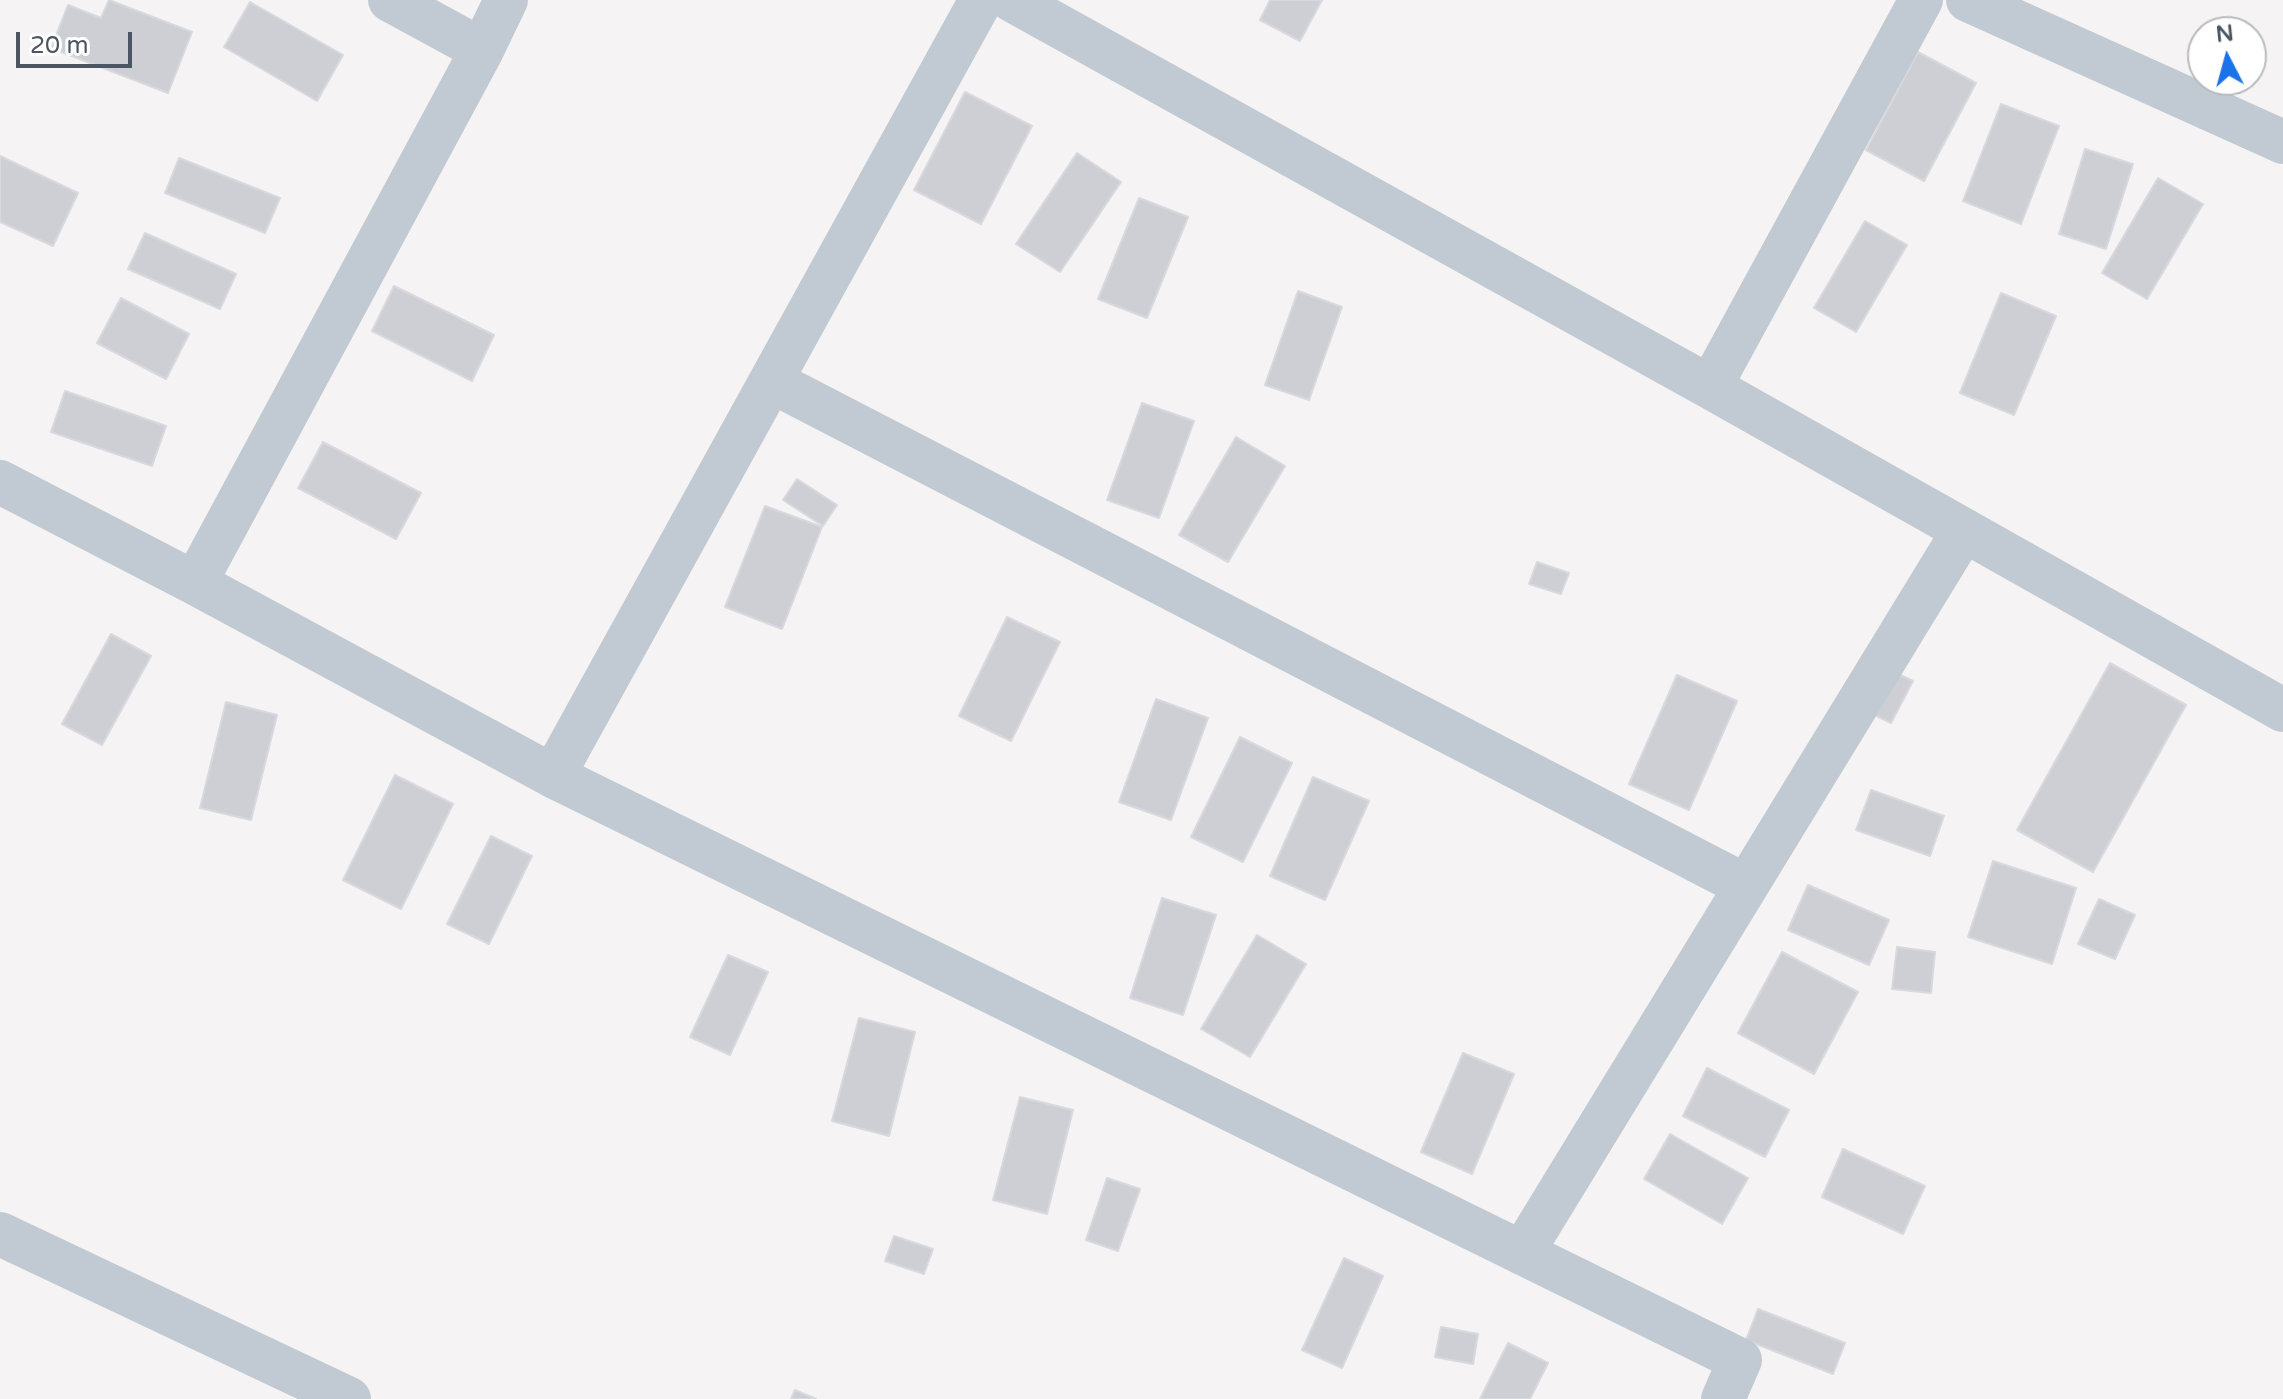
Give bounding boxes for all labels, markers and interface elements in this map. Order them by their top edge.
scale bar [20,16,136,66]
north arrow [2187,16,2267,96]
text: N [2215,20,2235,48]
text: 20 m [30,31,88,60]

